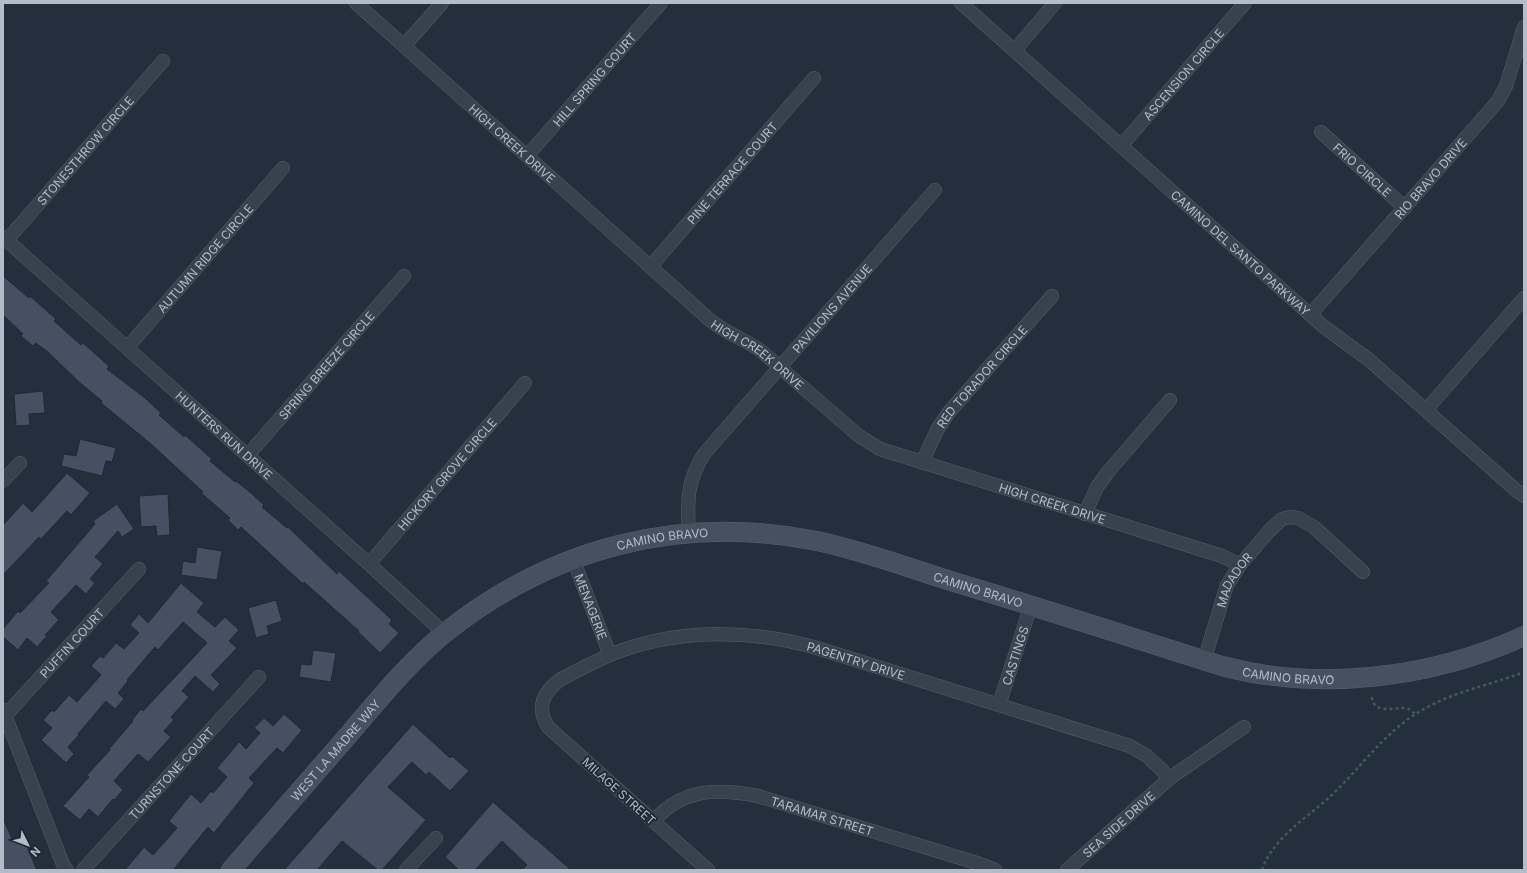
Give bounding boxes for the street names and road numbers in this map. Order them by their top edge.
street label: ASCENSION CIRCLE [1140,25,1227,123]
street label: HILL SPRING COURT [549,29,639,129]
street label: STONESTHROW CIRCLE [34,93,137,208]
street label: HIGH CREEK DRIVE [466,101,559,186]
street label: PINE TERRACE COURT [683,118,781,227]
street label: RIO BRAVO DRIVE [1391,135,1469,222]
street label: FRIO CIRCLE [1330,139,1395,200]
street label: CAMINO DEL SANTO PARKWAY [1168,187,1313,319]
street label: AUTUMN RIDGE CIRCLE [154,201,256,315]
street label: PAVILIONS AVENUE [789,261,875,356]
street label: SPRING BREEZE CIRCLE [275,308,377,422]
street label: HIGH CREEK DRIVE [708,316,807,392]
street label: RED TORADOR CIRCLE [933,322,1030,431]
street label: HUNTERS RUN DRIVE [173,388,276,482]
street label: HICKORY GROVE CIRCLE [394,415,499,533]
street label: HIGH CREEK DRIVE [997,479,1108,527]
street label: CAMINO BRAVO [615,525,708,553]
street label: MADADOR [1213,549,1255,609]
street label: CAMINO BRAVO [932,568,1025,610]
street label: MENAGERIE [572,572,611,642]
street label: PUFFIN COURT [36,605,107,681]
street label: CASTINGS [998,624,1031,687]
street label: PAGENTRY DRIVE [805,638,907,683]
street label: CAMINO BRAVO [1241,663,1335,687]
street label: WEST LA MADRE WAY [287,696,383,804]
street label: TURNSTONE COURT [125,724,217,823]
street label: MILAGE STREET [579,754,659,828]
street label: SEA SIDE DRIVE [1079,788,1158,860]
street label: TARAMAR STREET [769,793,876,839]

